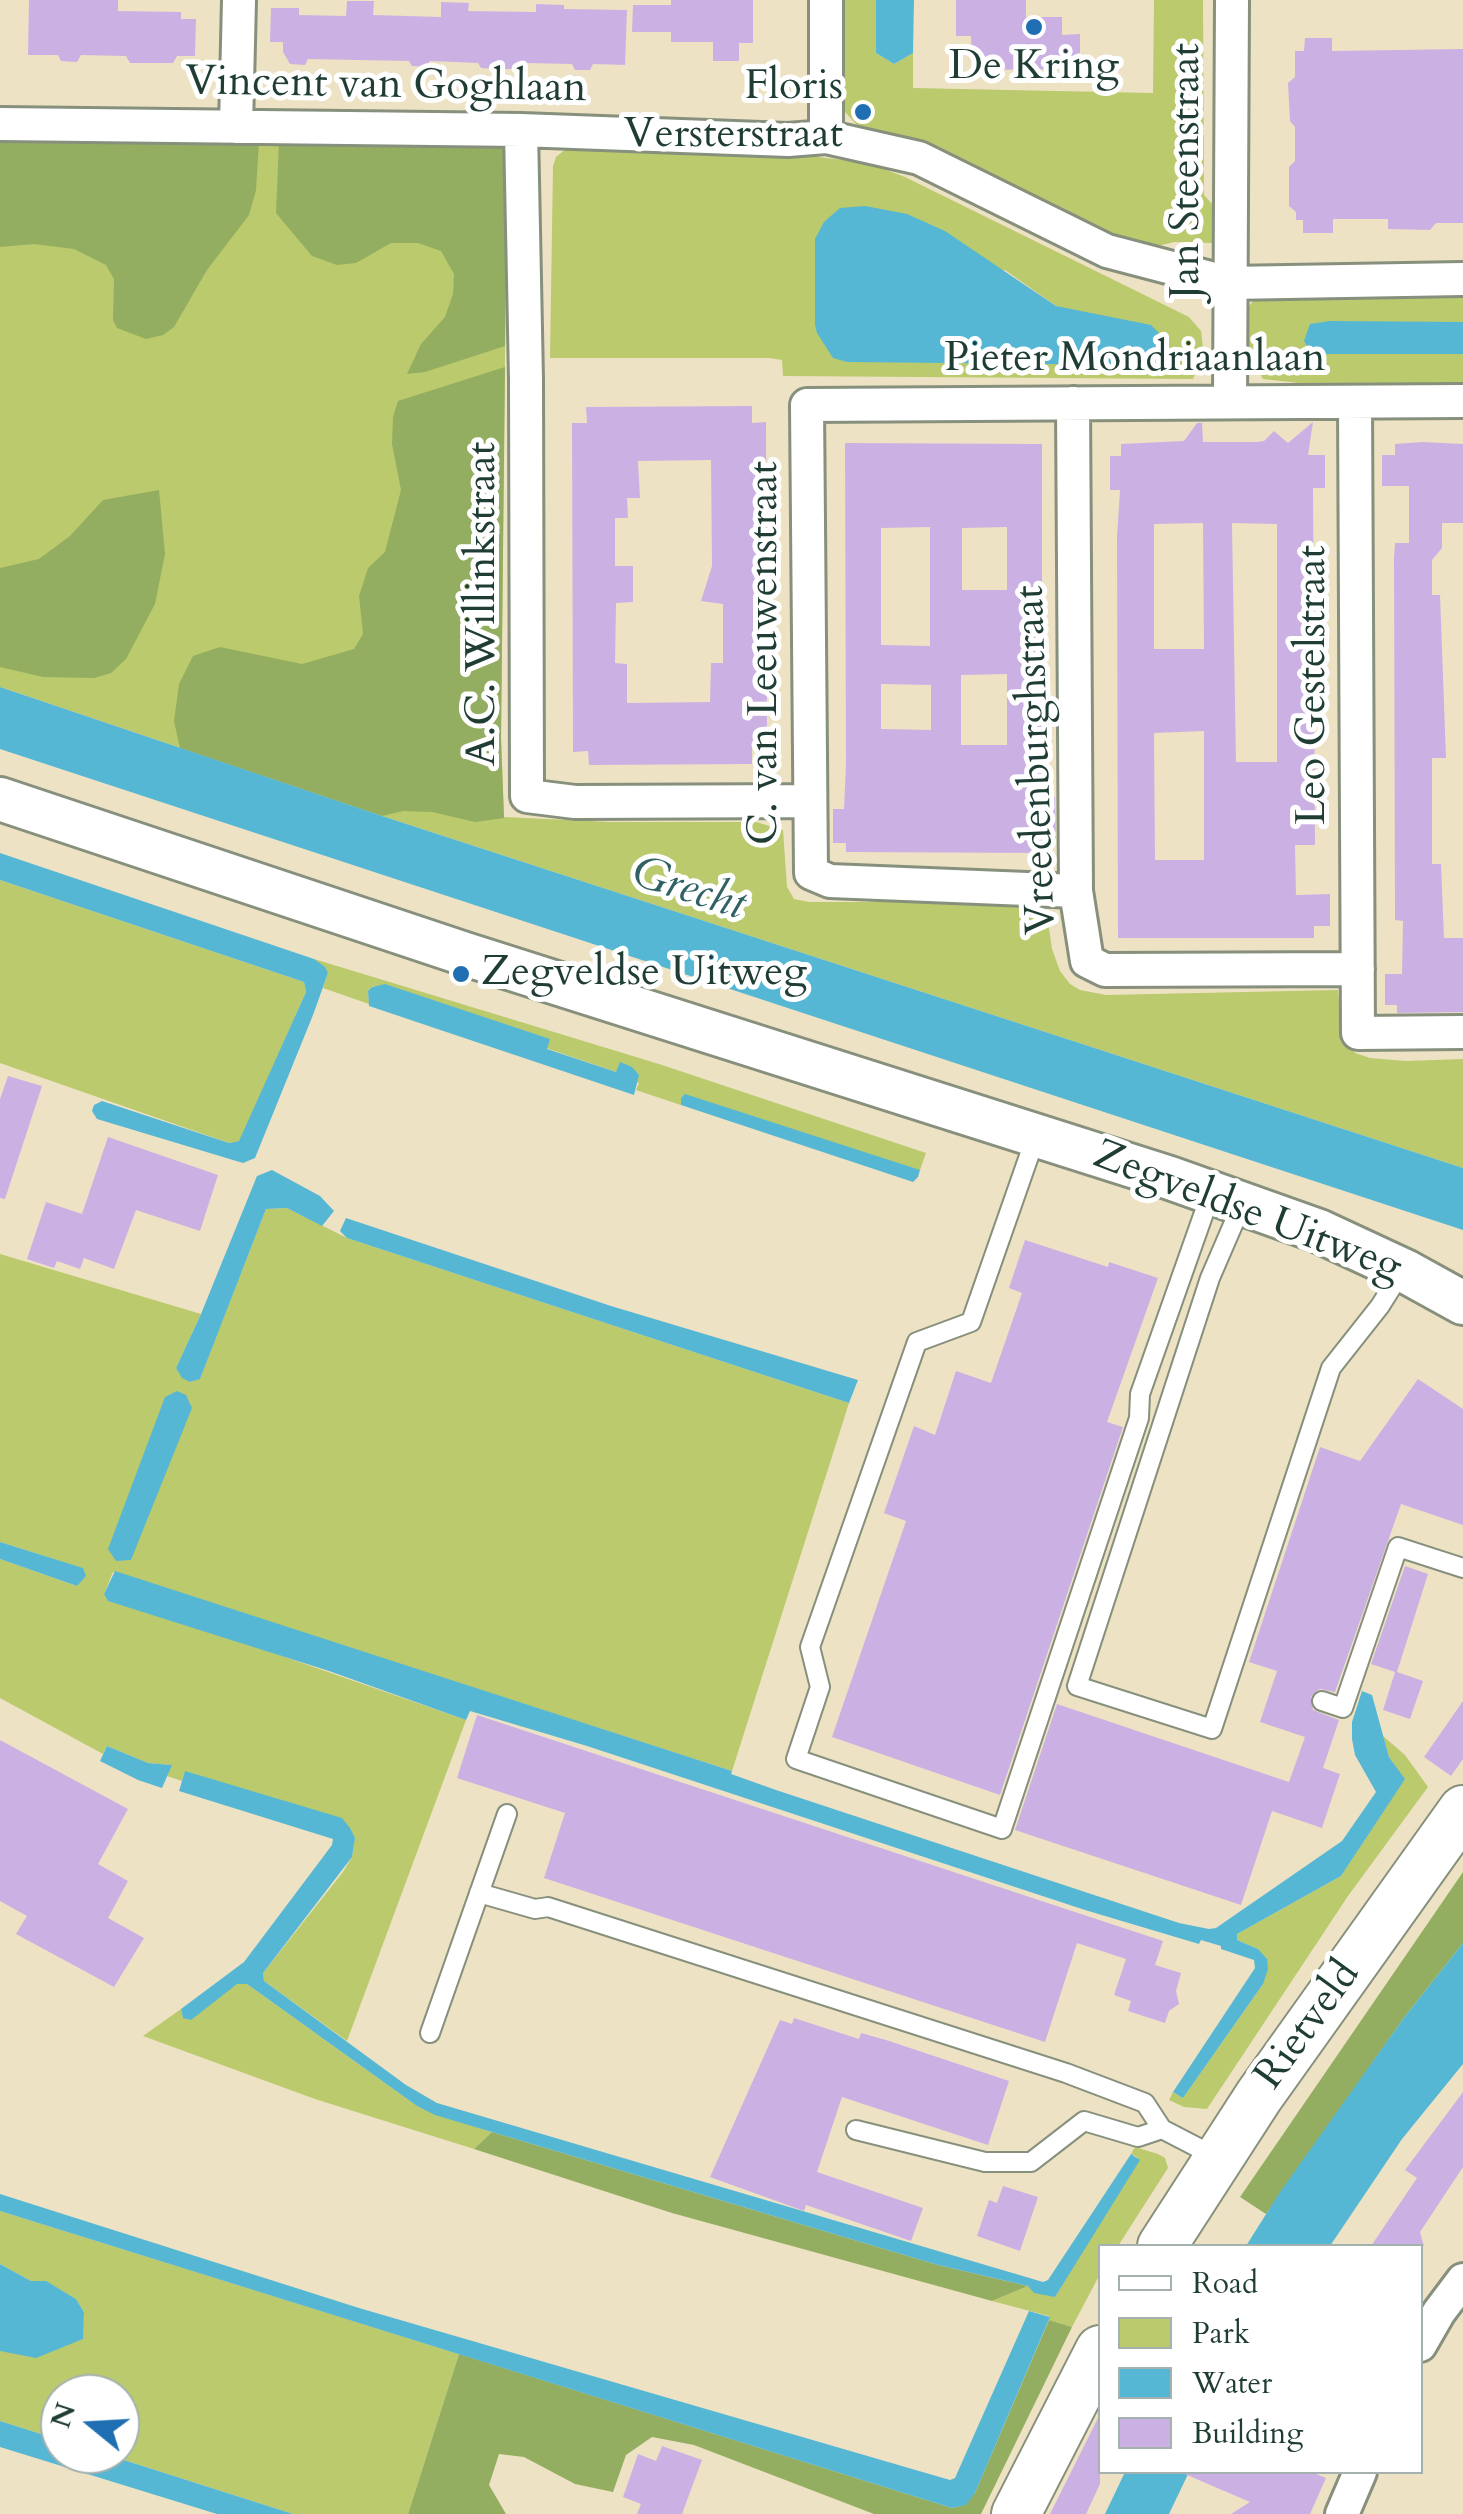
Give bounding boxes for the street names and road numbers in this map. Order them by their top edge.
street label: Jan Steenstraat [1163,43,1213,299]
street label: Vincent van Goghlaan [185,58,587,116]
street label: Pieter Mondriaanlaan [944,335,1326,385]
street label: A.C. Willinkstraat [459,442,509,766]
street label: C. van Leeuwenstraat [741,461,791,845]
street label: Leo Gestelstraat [1289,545,1339,825]
street label: Vreedenburghstraat [1007,585,1069,935]
street label: Zegveldse Uitweg [1086,1131,1408,1295]
street label: Rietveld [1246,1952,1372,2100]

